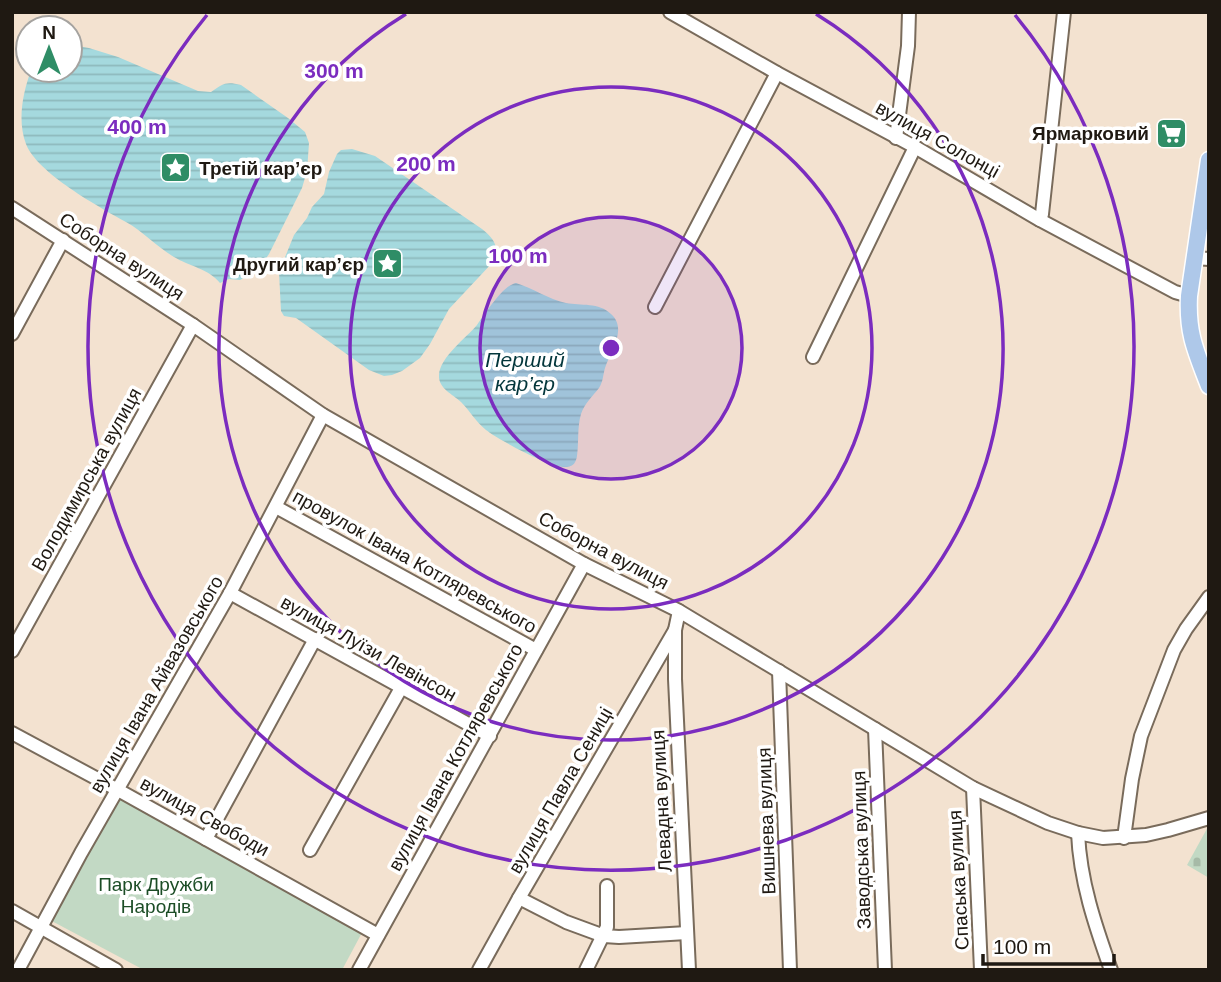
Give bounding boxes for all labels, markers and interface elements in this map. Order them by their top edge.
north arrow [14,14,84,84]
text: N [42,22,56,43]
text: 300 m [304,59,364,82]
street label: вулиця Солонці [872,97,1003,182]
text: 400 m [107,115,167,138]
supermarket icon: Ярмарковий [1155,116,1189,150]
place label: Ярмарковий [1032,123,1149,144]
place icon: Третій кар’єр [159,151,193,185]
text: 200 m [396,152,456,175]
place label: Третій кар’єр [199,158,322,179]
street label: Соборна вулиця [56,208,188,305]
text: 100 m [488,244,548,267]
place icon: Другий кар’єр [370,247,404,281]
place label: Другий кар’єр [233,254,364,275]
centre of rings [599,336,623,360]
water label: Перший кар’єр [485,348,565,395]
street label: Володимирська вулиця [27,384,146,574]
street label: провулок Івана Котляревського [289,486,540,637]
street label: Соборна вулиця [535,507,672,594]
street label: вулиця Івана Айвазовського [86,572,227,796]
street label: вулиця Луїзи Левінсон [277,591,460,706]
street label: вулиця Івана Котляревського [384,640,527,874]
street label: вулиця Павла Сениці [504,703,617,877]
street label: Левадна вулиця [647,729,676,873]
street label: Вишнева вулиця [753,747,780,895]
street label: Заводська вулиця [848,770,875,930]
street label: вулиця Свободи [137,772,273,860]
street label: Спаська вулиця [944,809,973,951]
park label: Парк Дружби Народів [98,874,214,917]
scale bar [983,922,1114,966]
text: 100 m [993,935,1051,958]

